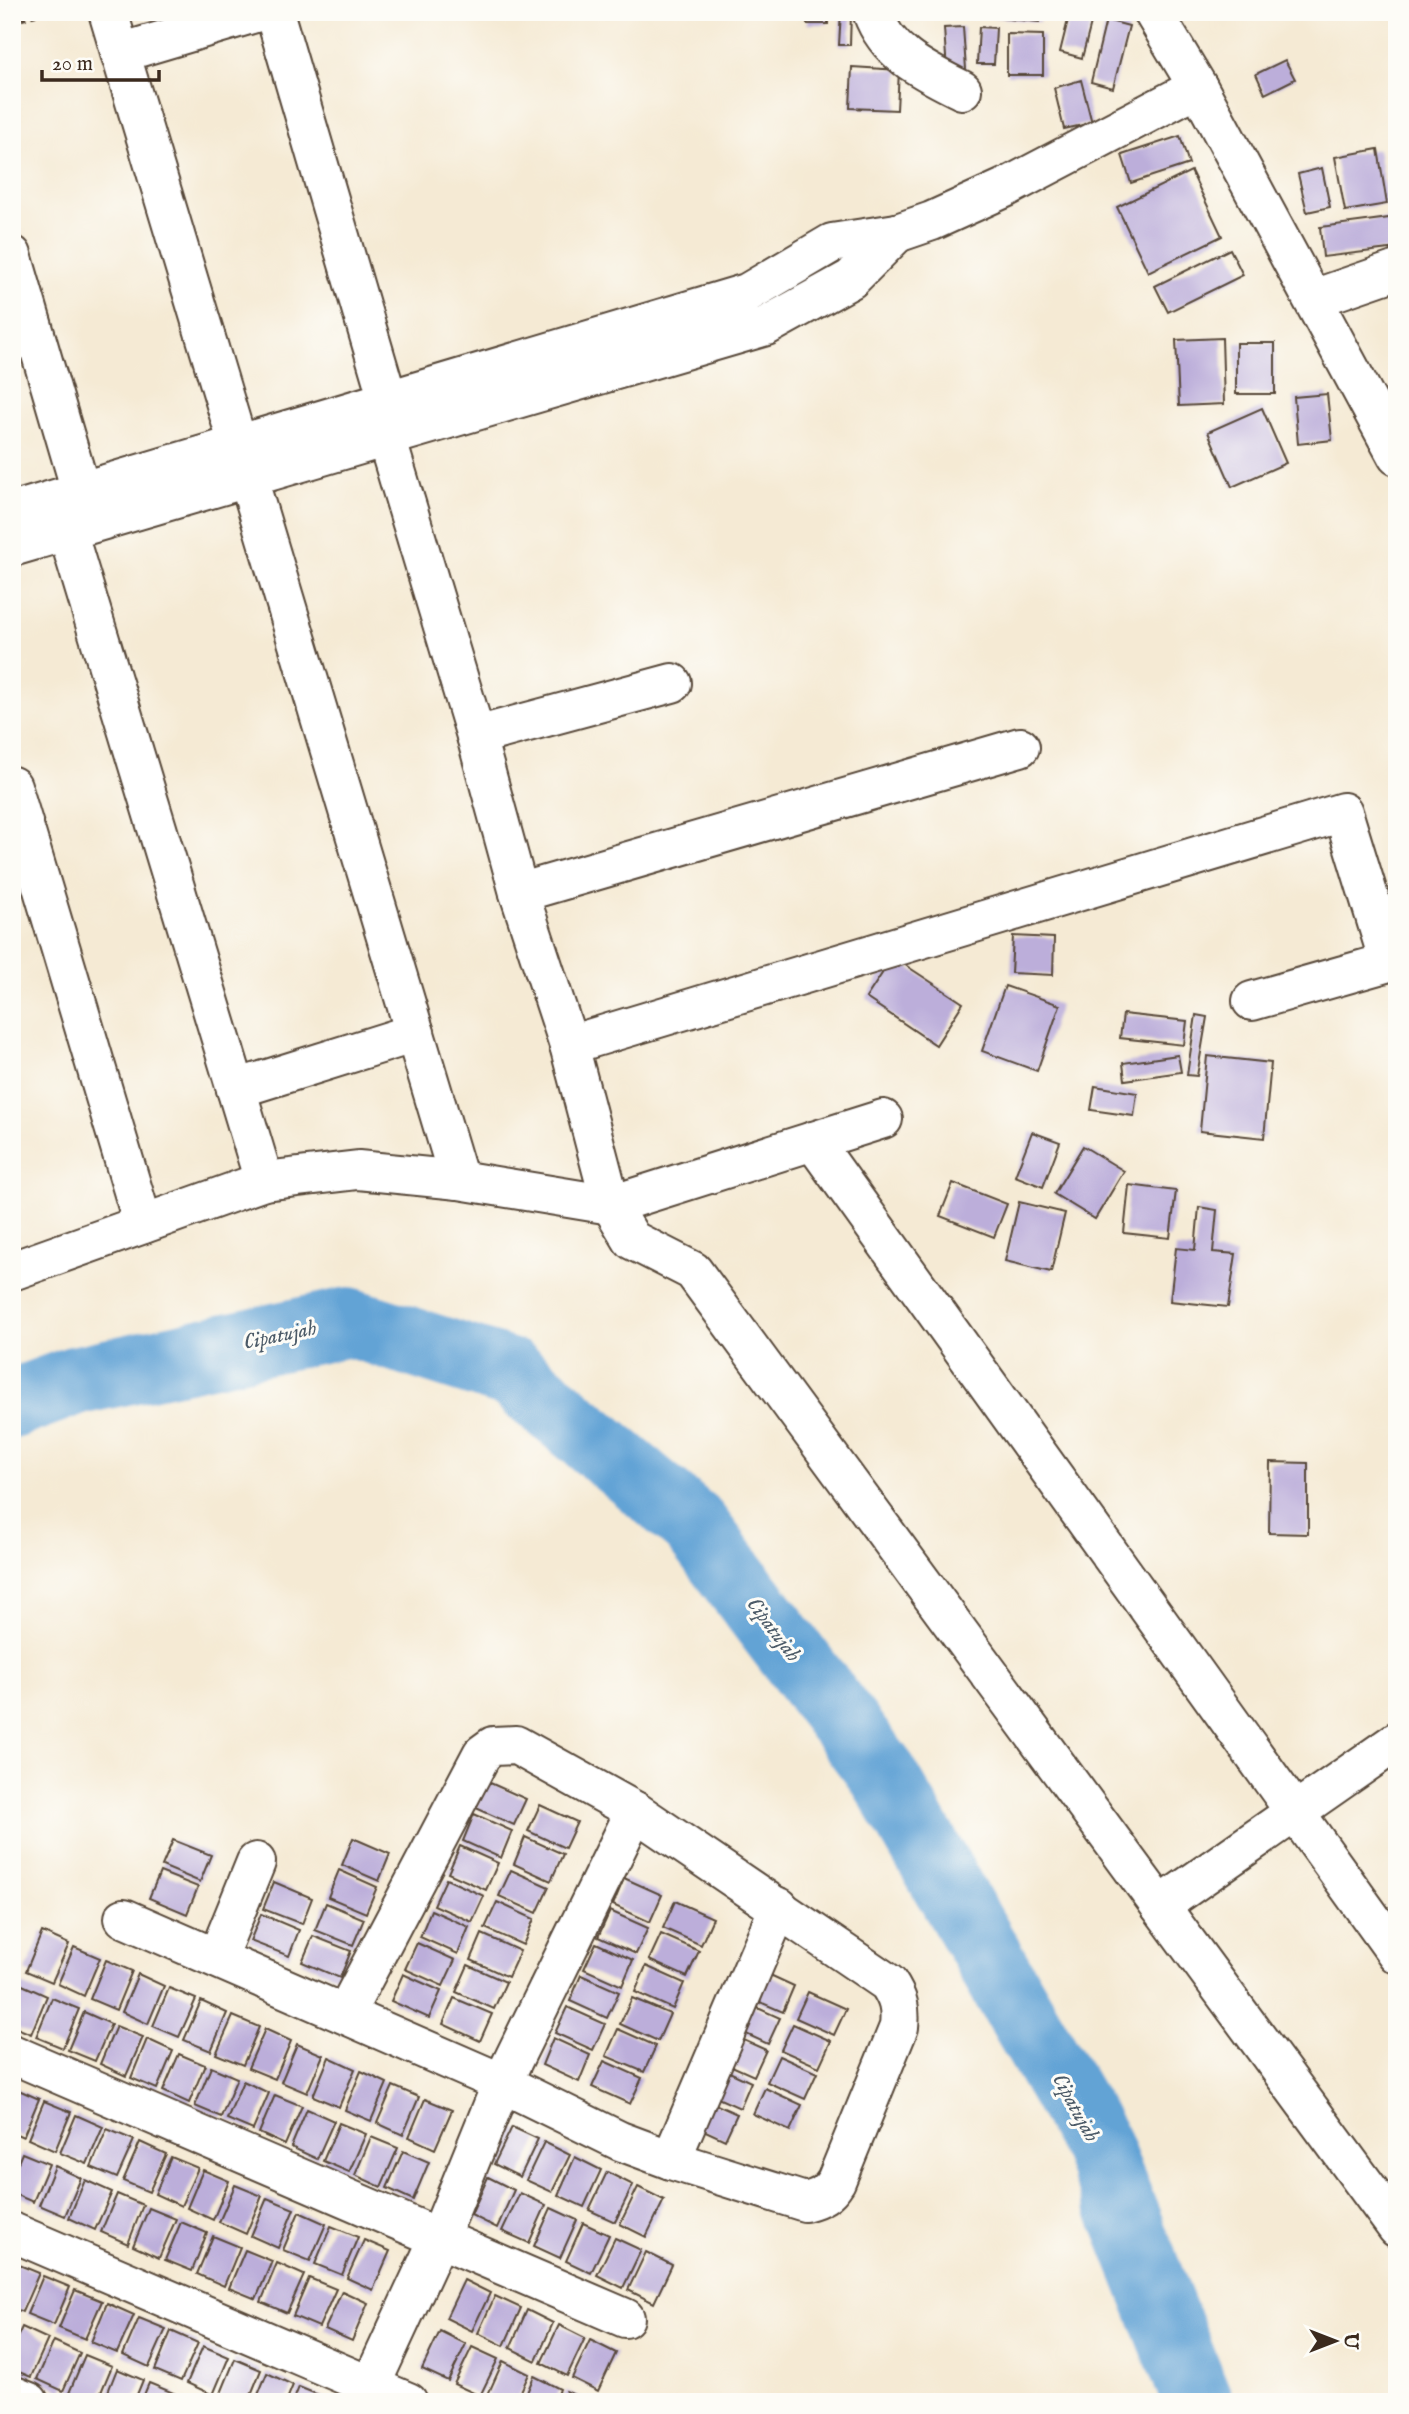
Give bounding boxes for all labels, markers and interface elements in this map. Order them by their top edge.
scale bar [42,38,159,82]
text: 20 m [52,51,93,78]
water label: Cipatujah [241,1315,319,1357]
water label: Cipatujah [740,1592,806,1668]
water label: Cipatujah [1045,2069,1105,2147]
north arrow [1300,2306,1370,2376]
text: U [1338,2332,1362,2350]

